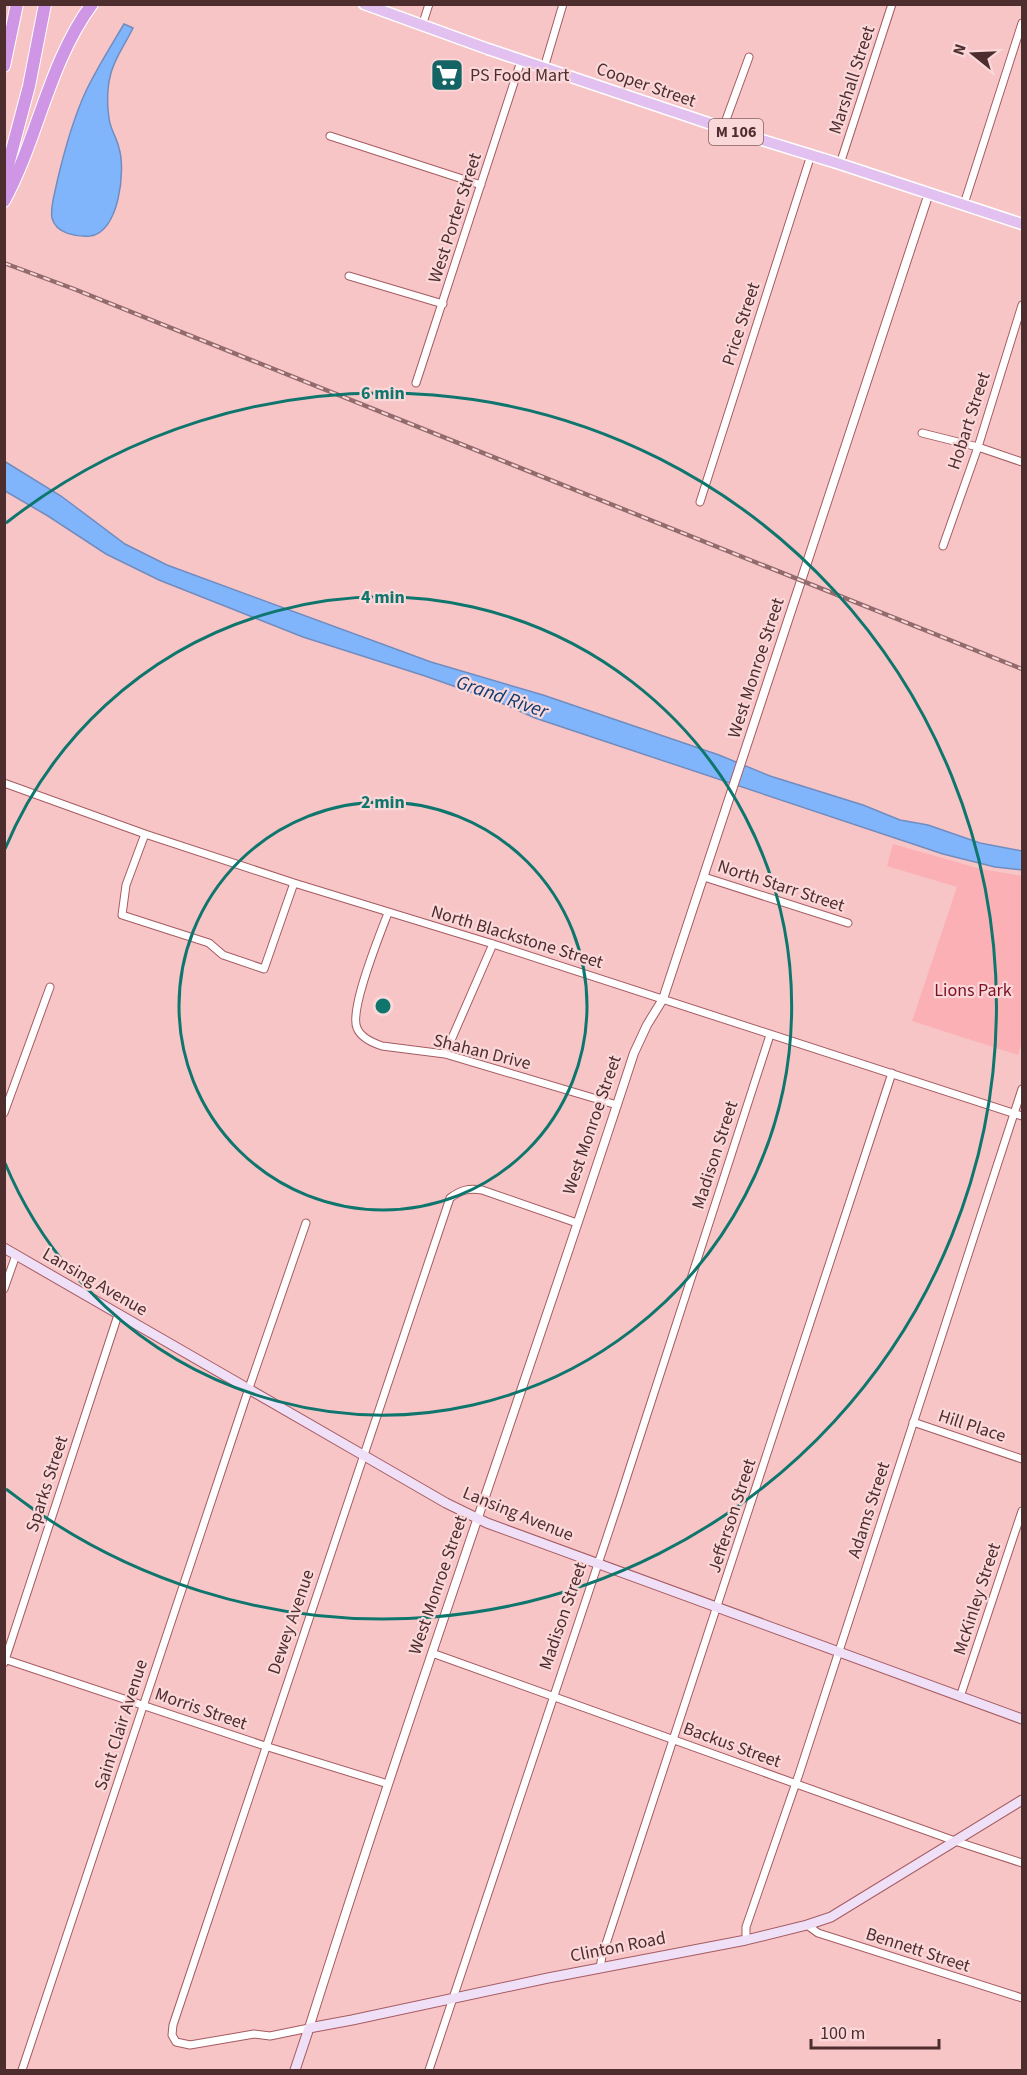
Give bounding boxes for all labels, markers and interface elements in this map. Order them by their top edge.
street label: Marshall Street [823,23,881,137]
north arrow [943,24,1003,84]
text: N [948,41,972,58]
street label: Cooper Street [593,56,699,114]
supermarket icon: PS Food Mart [429,57,465,93]
place label: PS Food Mart [470,63,569,88]
road number: M 106 [709,119,763,145]
street label: West Porter Street [422,150,488,286]
street label: Price Street [716,279,766,369]
street label: Hobart Street [941,369,997,473]
text: 6 min [361,381,405,406]
text: 4 min [361,585,405,610]
street label: West Monroe Street [722,595,790,741]
water label: Grand River [452,668,553,726]
text: 2 min [361,790,405,815]
street label: North Starr Street [714,854,848,918]
street label: North Blackstone Street [428,899,606,975]
park label: Lions Park [934,978,1012,1003]
centre of rings [373,996,393,1016]
street label: Shahan Drive [431,1028,534,1076]
street label: West Monroe Street [556,1052,628,1198]
street label: Madison Street [686,1098,744,1212]
street label: Lansing Avenue [38,1242,152,1322]
street label: Hill Place [935,1403,1009,1449]
street label: Sparks Street [20,1433,74,1535]
street label: Jefferson Street [702,1456,762,1576]
street label: Adams Street [842,1459,896,1561]
street label: Lansing Avenue [459,1480,577,1548]
street label: West Monroe Street [402,1512,474,1658]
street label: McKinley Street [947,1540,1007,1658]
street label: Madison Street [533,1559,593,1673]
street label: Dewey Avenue [261,1566,321,1678]
street label: Saint Clair Avenue [88,1656,154,1794]
street label: Morris Street [152,1682,250,1736]
street label: Backus Street [680,1716,784,1774]
street label: Bennett Street [863,1921,973,1979]
street label: Clinton Road [568,1925,668,1969]
scale bar [811,2012,938,2050]
text: 100 m [820,2021,865,2046]

